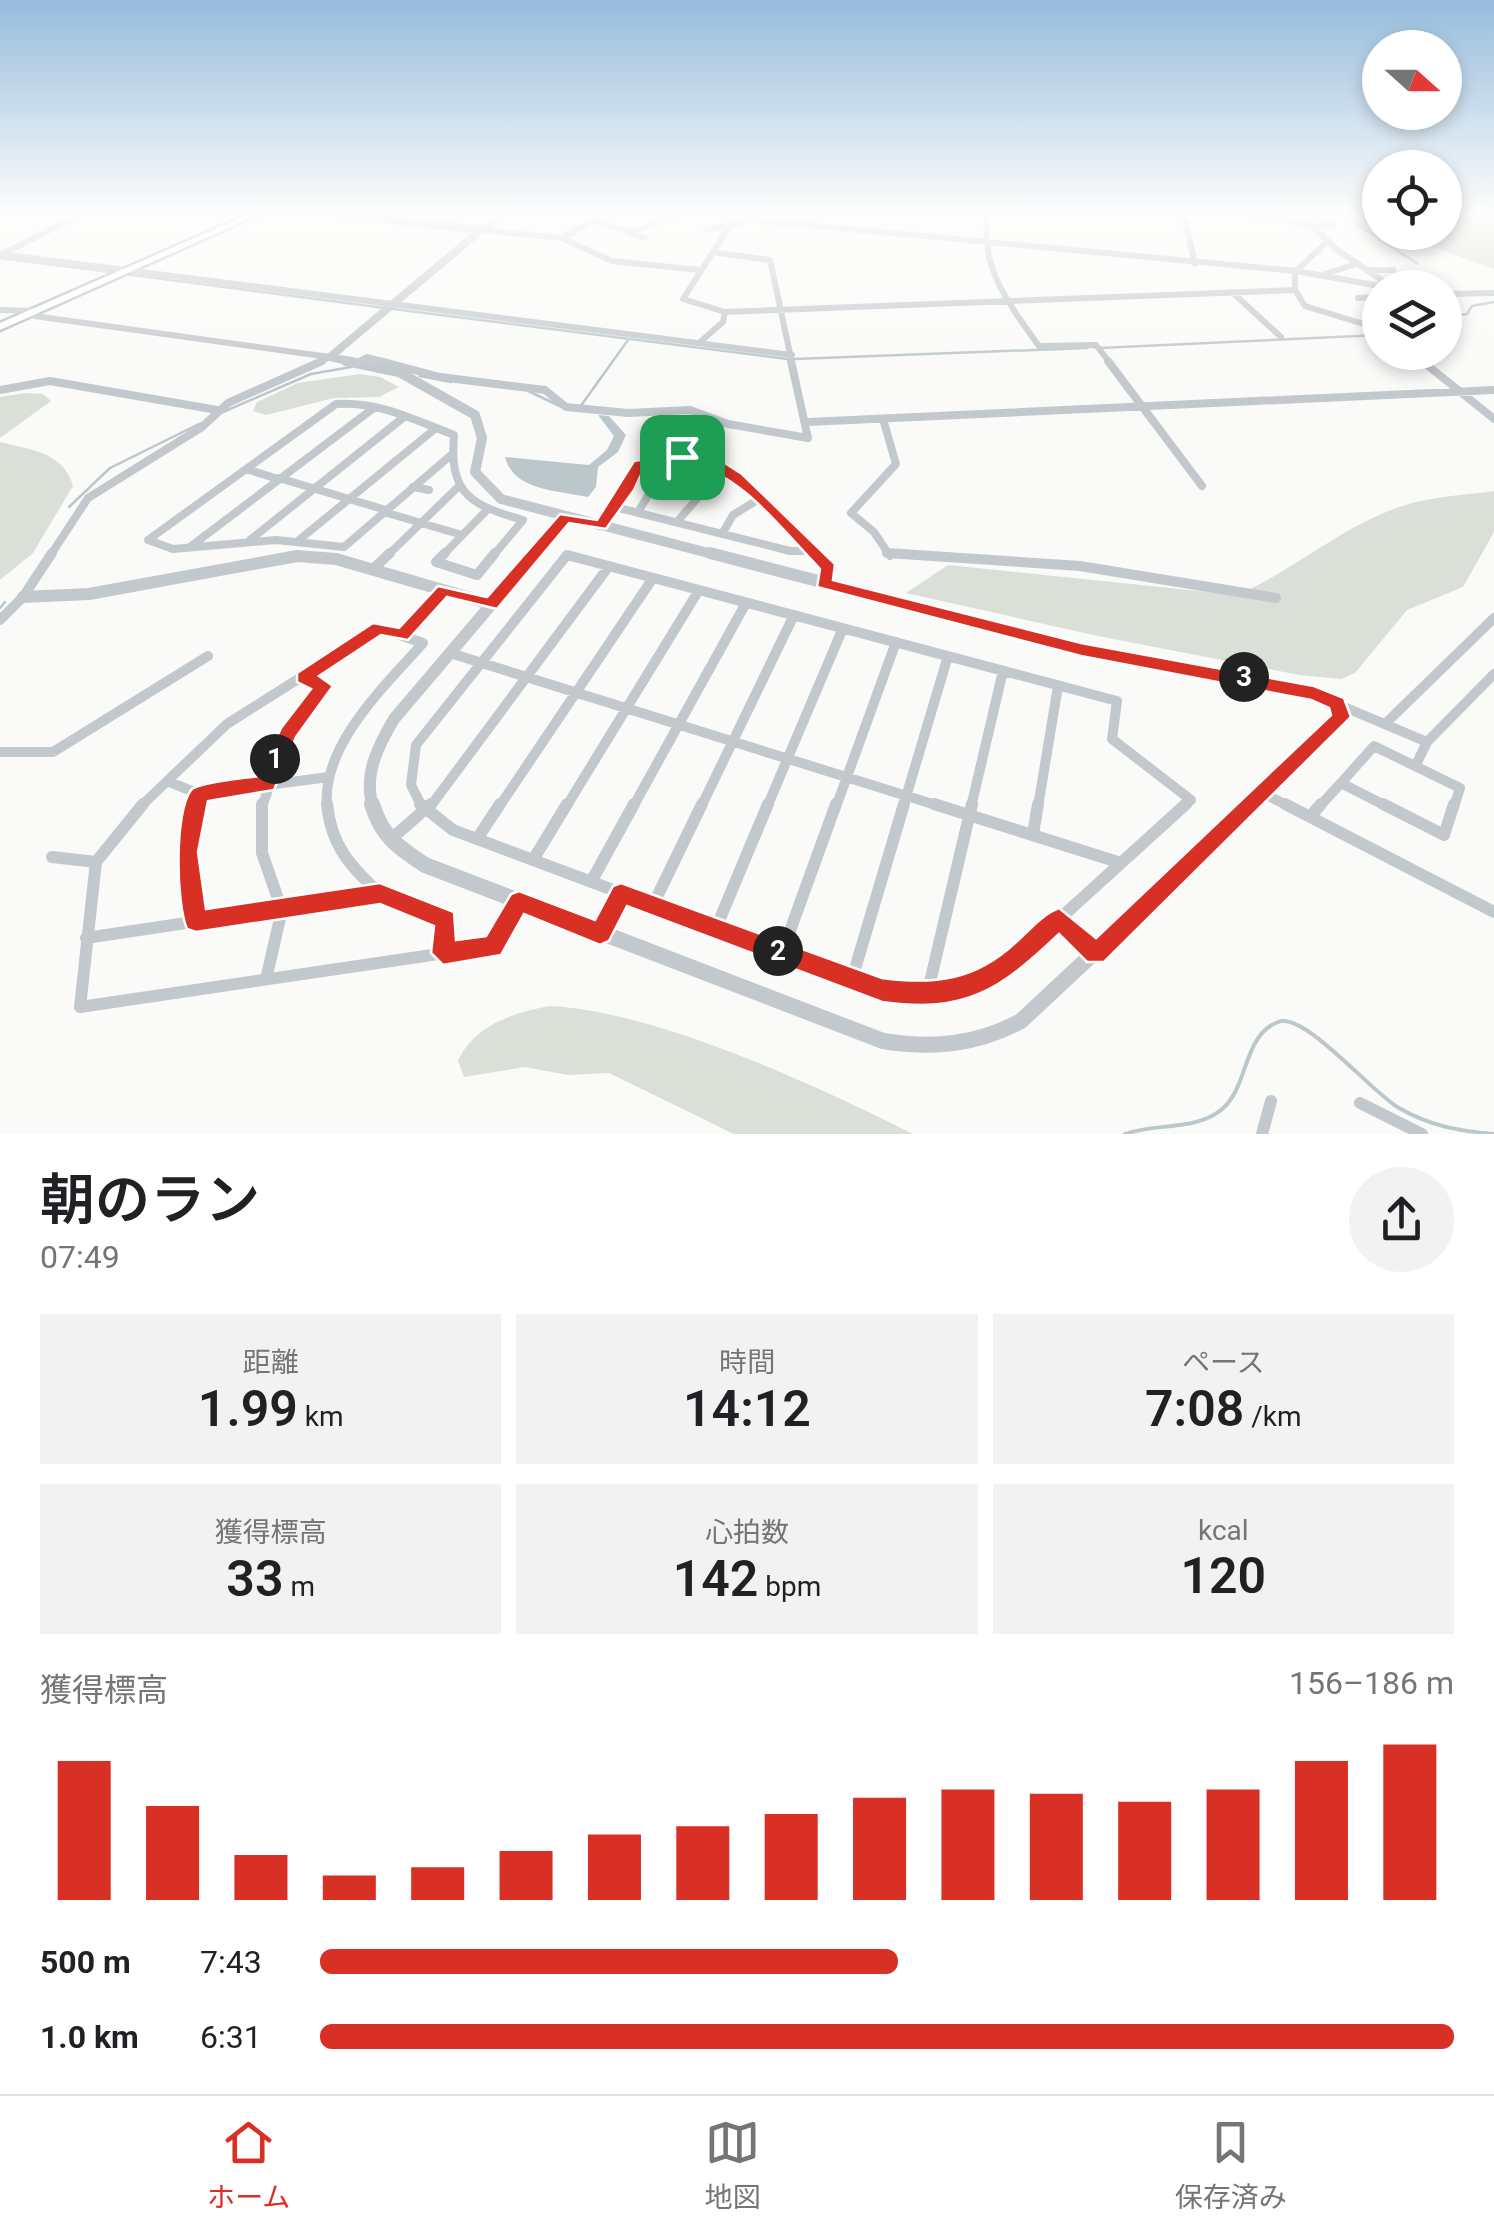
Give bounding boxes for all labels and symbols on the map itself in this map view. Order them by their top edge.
north arrow [1362,30,1462,130]
pin [640,415,725,500]
pin: 3 [1219,652,1269,702]
pin: 1 [250,734,300,784]
pin: 2 [753,926,803,976]

